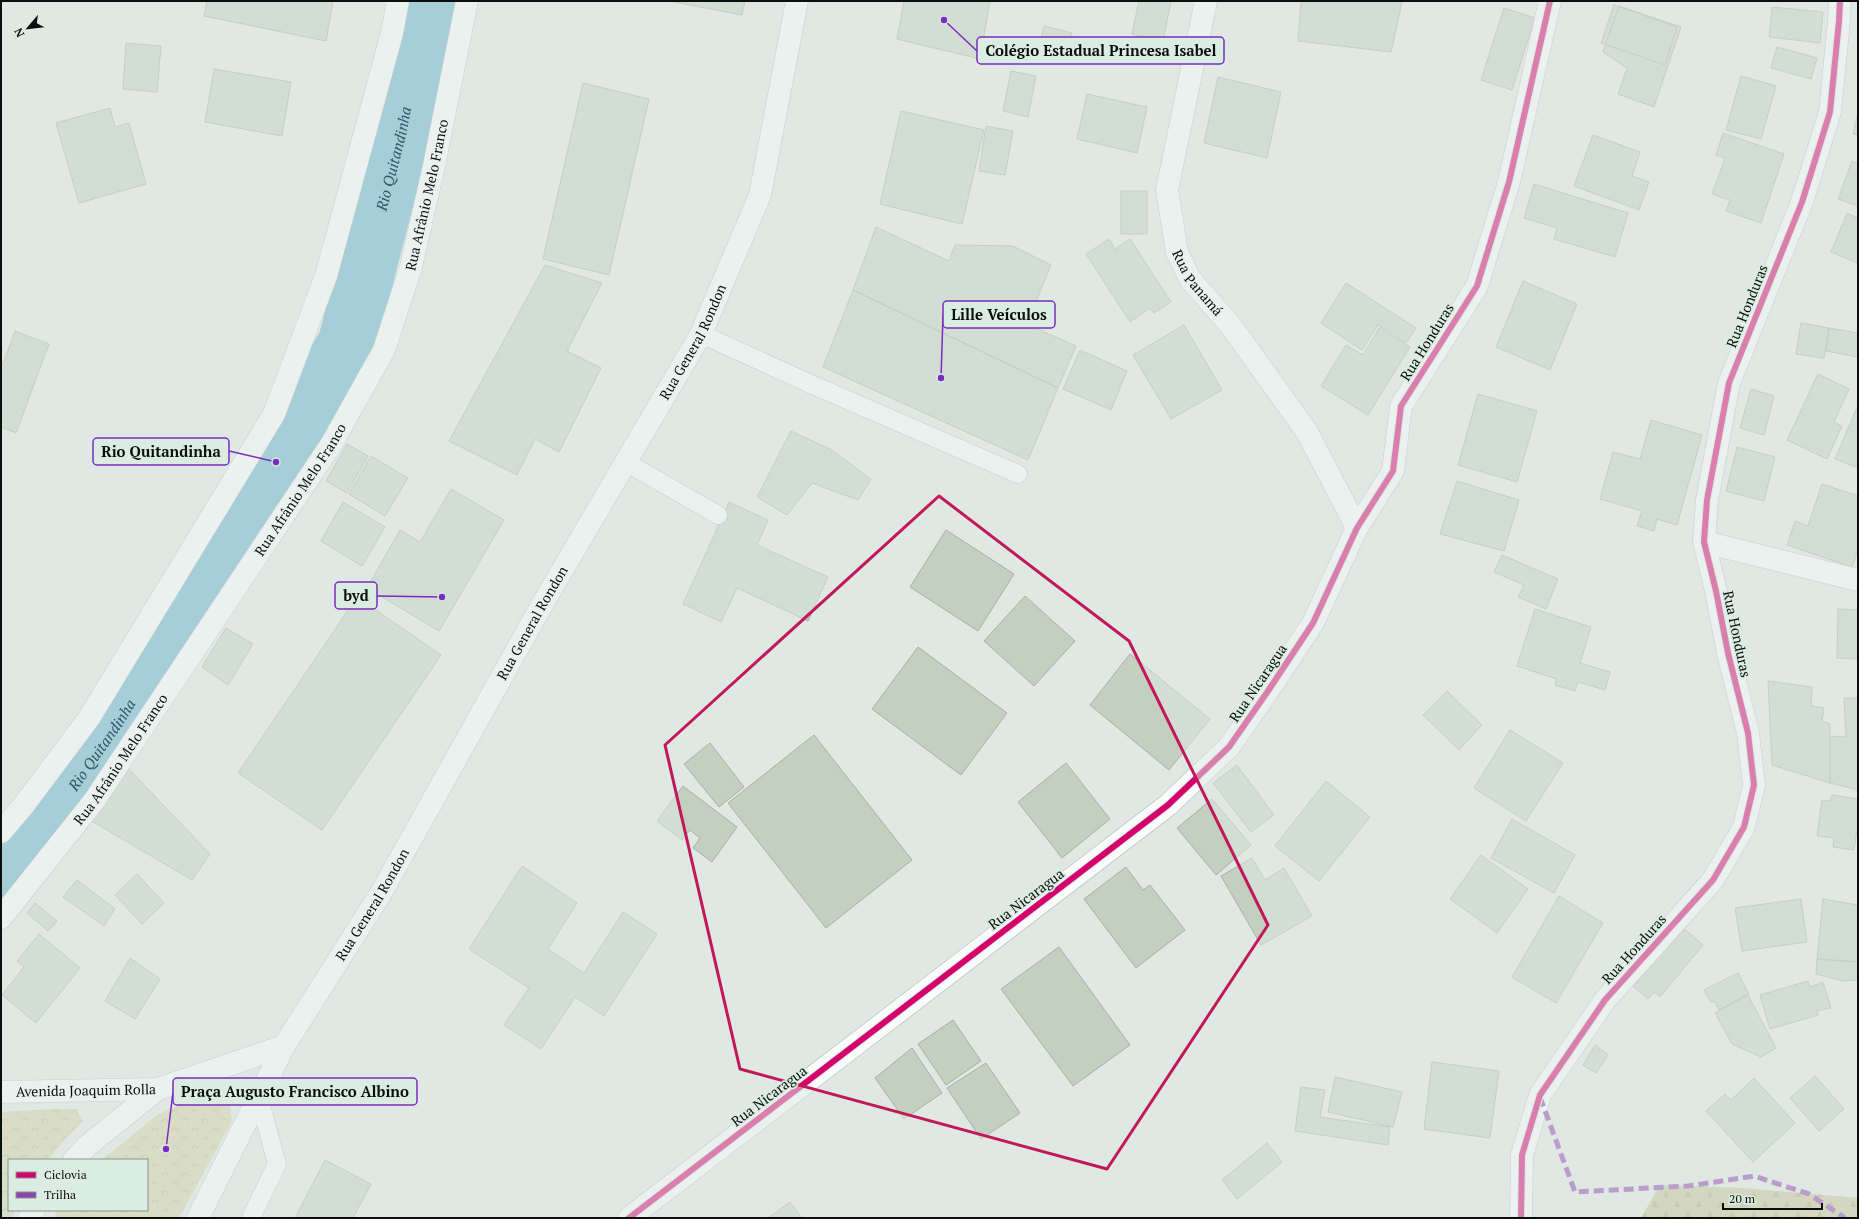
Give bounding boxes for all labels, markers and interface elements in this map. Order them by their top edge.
north arrow [8,8,48,48]
text: N [11,25,27,40]
callout: Colégio Estadual Princesa Isabel [977,37,1224,64]
text: Colégio Estadual Princesa Isabel [985,40,1217,60]
water label: Rio Quitandinha [371,105,415,214]
street label: Rua Afrânio Melo Franco [400,117,452,272]
street label: Rua Panamá [1168,246,1228,320]
street label: Rua Honduras [1721,261,1772,350]
street label: Rua General Rondon [655,280,730,403]
street label: Rua Honduras [1395,299,1458,384]
callout: Lille Veículos [943,301,1055,328]
text: Lille Veículos [951,304,1047,324]
street label: Rua Afrânio Melo Franco [250,420,350,559]
callout: Rio Quitandinha [93,438,229,465]
text: Rio Quitandinha [101,441,221,461]
street label: Rua General Rondon [492,562,572,683]
callout: byd [335,582,377,609]
text: byd [342,585,369,605]
street label: Rua Honduras [1719,589,1756,679]
street label: Rua Nicaragua [1224,640,1291,726]
street label: Rua Afrânio Melo Franco [69,690,172,828]
water label: Rio Quitandinha [63,695,140,795]
street label: Rua General Rondon [330,844,413,964]
street label: Rua Nicaragua [984,864,1068,933]
street label: Rua Honduras [1597,910,1670,988]
street label: Rua Nicaragua [727,1061,811,1130]
callout: Praça Augusto Francisco Albino [173,1078,417,1105]
street label: Avenida Joaquim Rolla [16,1079,156,1101]
text: Praça Augusto Francisco Albino [181,1081,409,1101]
legend [8,1159,148,1211]
text: Ciclovia [44,1167,87,1182]
scale bar [1723,1185,1822,1211]
text: Trilha [44,1187,76,1202]
text: 20 m [1729,1191,1756,1206]

